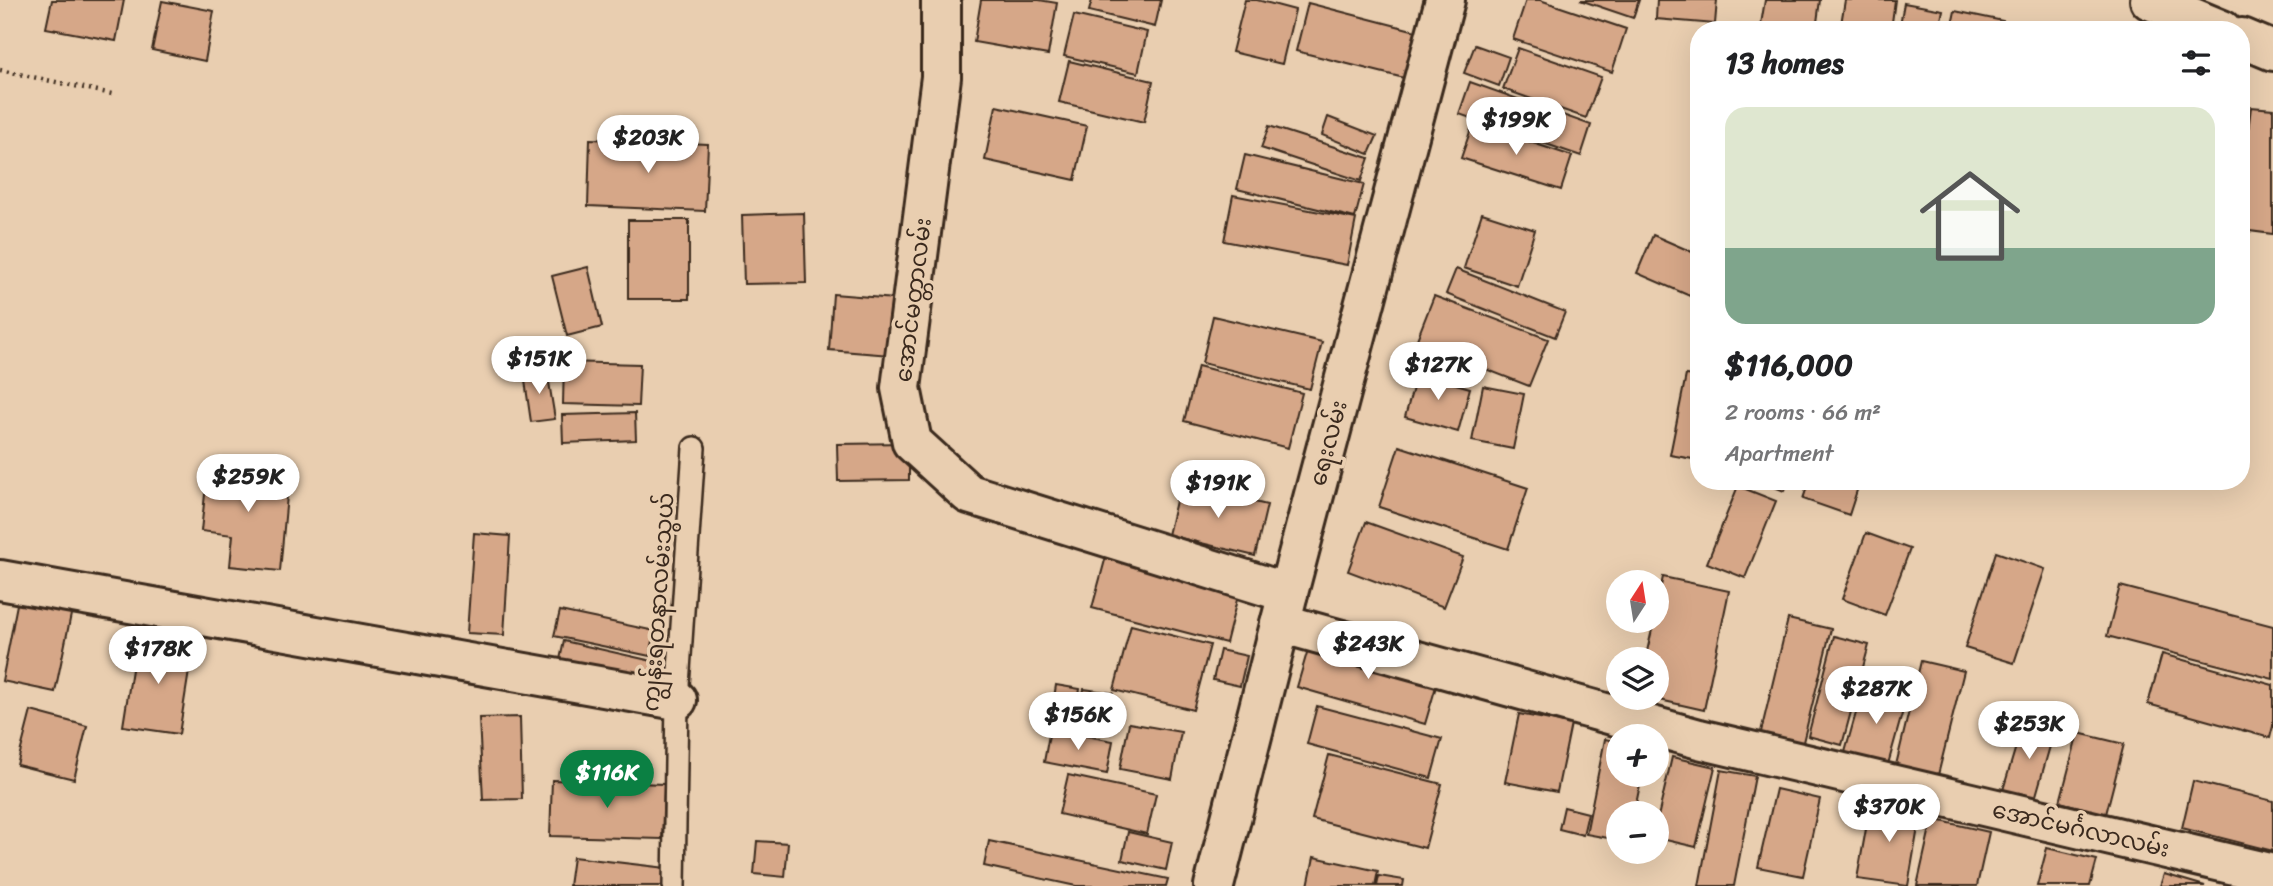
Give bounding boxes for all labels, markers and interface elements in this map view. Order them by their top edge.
text: 13 homes [1725,36,1844,90]
icon: filters [2177,44,2215,82]
pin: $199K [1467,97,1565,157]
text: $199K [1482,99,1550,140]
pin: $203K [599,116,697,175]
text: $203K [613,117,683,158]
icon: home [1907,153,2033,279]
street label: အောင်မတ္တာလမ်း [883,215,944,385]
pin: $151K [490,336,588,396]
text: $151K [507,338,571,379]
text: $116,000 [1725,338,1853,392]
pin: $127K [1389,342,1487,402]
text: $127K [1405,344,1471,385]
text: 2 rooms · 66 m² [1725,392,1881,433]
street label: ရေးလမ်း [1297,396,1360,491]
text: Apartment [1725,433,1834,474]
pin: $259K [199,454,297,514]
text: $259K [213,456,283,497]
pin: $191K [1169,461,1267,520]
text: $191K [1186,462,1250,503]
street label: ကျွန်းရတနာလမ်းသွယ် [630,491,687,713]
north arrow [1606,570,1670,634]
map controls [1606,570,1669,864]
pin: $243K [1319,622,1417,681]
text: $243K [1333,623,1403,664]
pin: $178K [109,626,207,686]
text: $178K [125,628,191,669]
button: layers [1606,647,1669,710]
pin: $287K [1827,666,1925,726]
text: $287K [1841,668,1911,709]
pin: $156K [1029,692,1127,752]
text: $156K [1045,694,1111,735]
pin: $253K [1980,702,2078,761]
text: $253K [1994,703,2064,744]
button: + [1606,724,1669,787]
pin: $116K [558,750,656,810]
text: $116K [576,752,638,793]
pin: $370K [1840,784,1938,844]
text: $370K [1854,786,1924,827]
street label: အောင်မင်္ဂလာလမ်း [1988,789,2174,870]
button: − [1606,801,1669,864]

